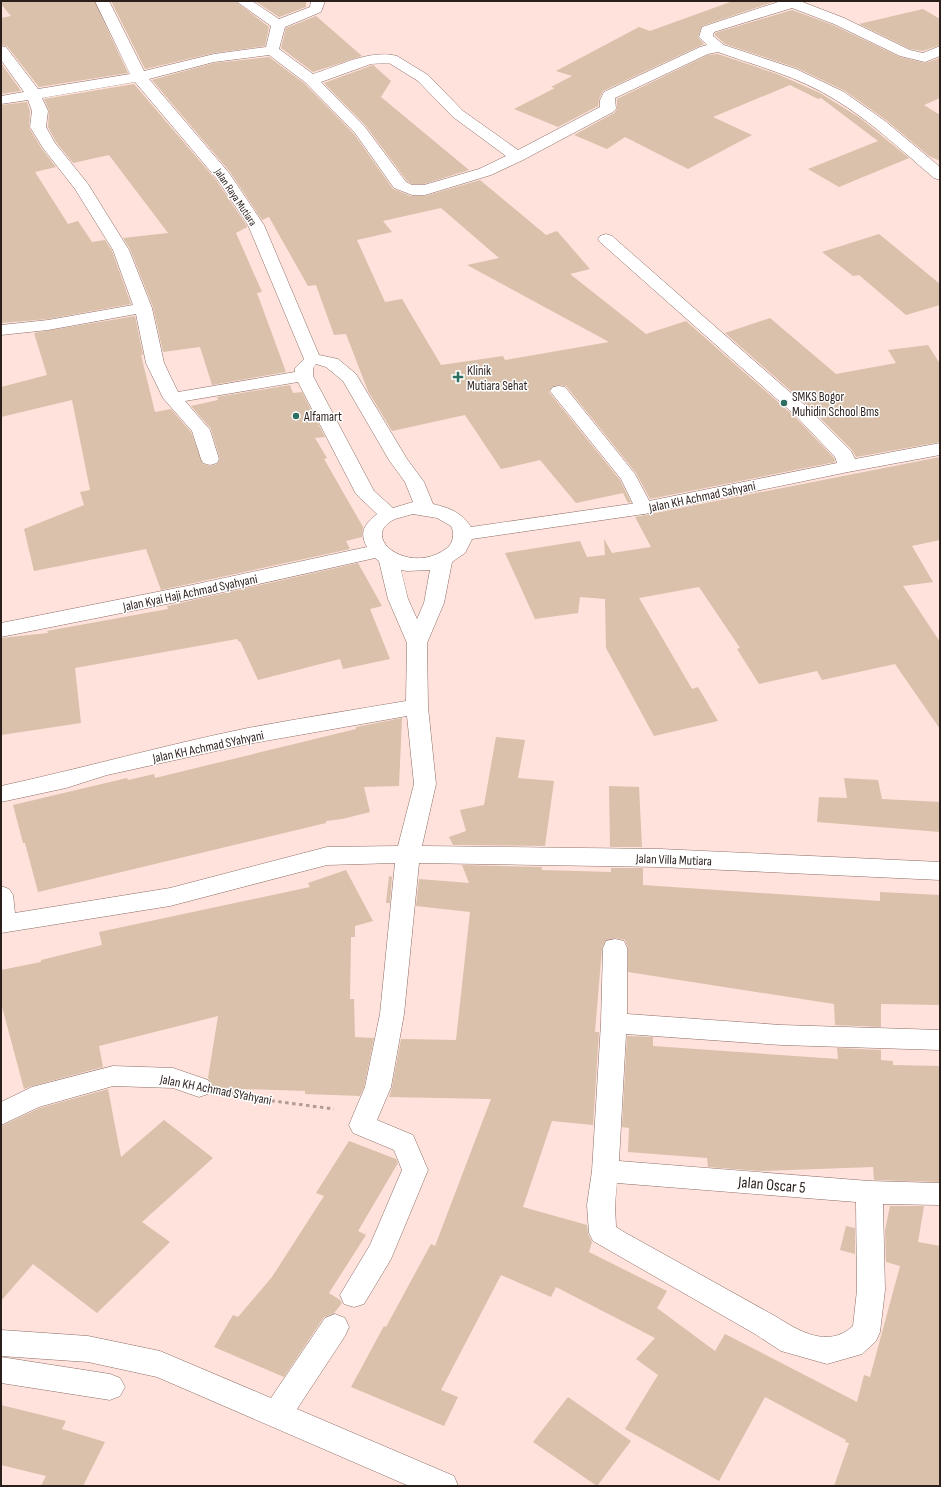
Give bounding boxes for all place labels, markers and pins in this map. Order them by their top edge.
place label: Klinik Mutiara Sehat [467,363,527,394]
marker: Klinik Mutiara Sehat [452,371,464,383]
place label: SMKS Bogor Muhidin School Bms [792,389,879,420]
marker: SMKS Bogor Muhidin School Bms [779,398,789,408]
place label: Alfamart [303,409,342,425]
marker: Alfamart [291,411,301,421]

